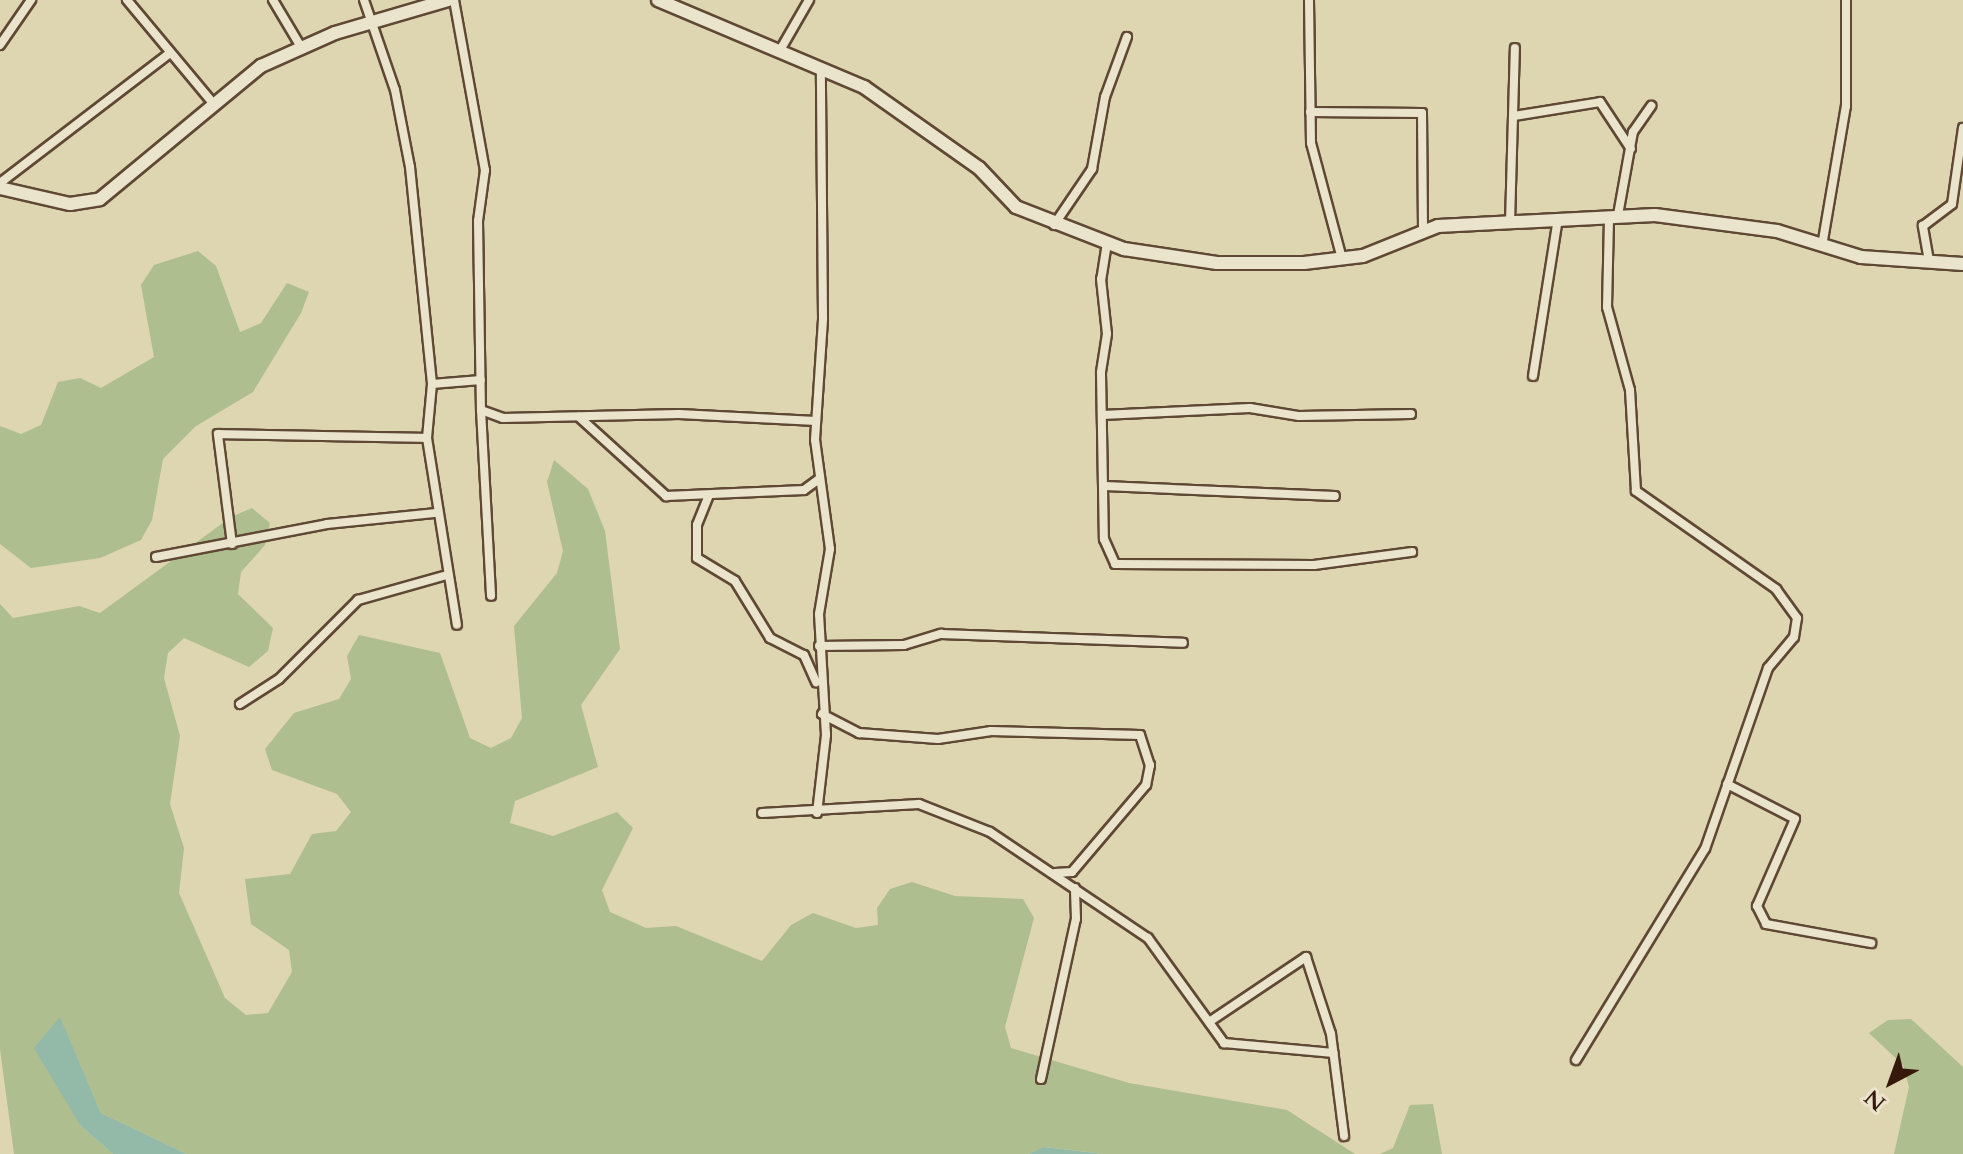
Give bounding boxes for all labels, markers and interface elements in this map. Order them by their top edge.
north arrow [1851,1042,1931,1122]
text: N [1858,1083,1892,1118]

